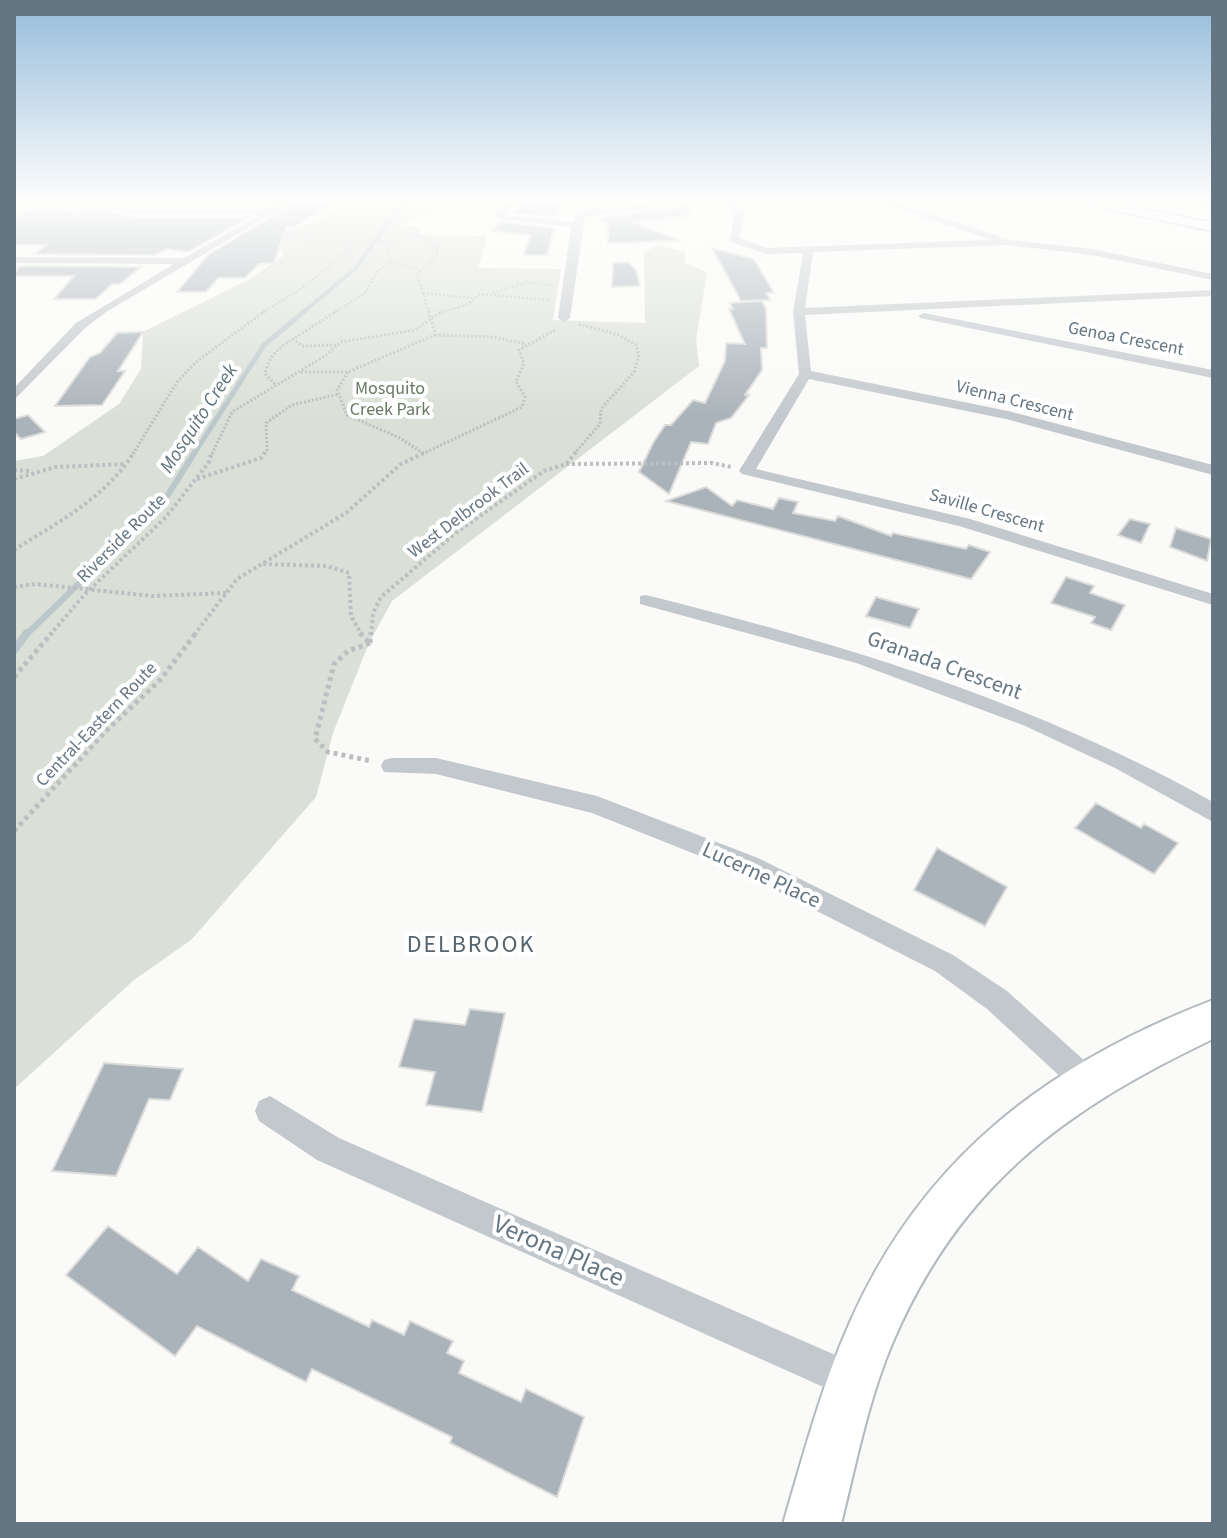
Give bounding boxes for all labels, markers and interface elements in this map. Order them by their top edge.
street label: Genoa Crescent [1066,315,1186,362]
water label: Mosquito Creek [153,358,245,479]
street label: Vienna Crescent [953,374,1076,427]
park label: Mosquito Creek Park [350,376,430,422]
street label: West Delbrook Trail [403,457,534,564]
street label: Saville Crescent [926,482,1047,539]
street label: Riverside Route [71,488,172,589]
street label: Granada Crescent [863,622,1027,708]
street label: Central-Eastern Route [30,656,163,792]
street label: Lucerne Place [697,833,826,916]
district label: DELBROOK [407,927,535,962]
street label: Verona Place [487,1205,630,1296]

